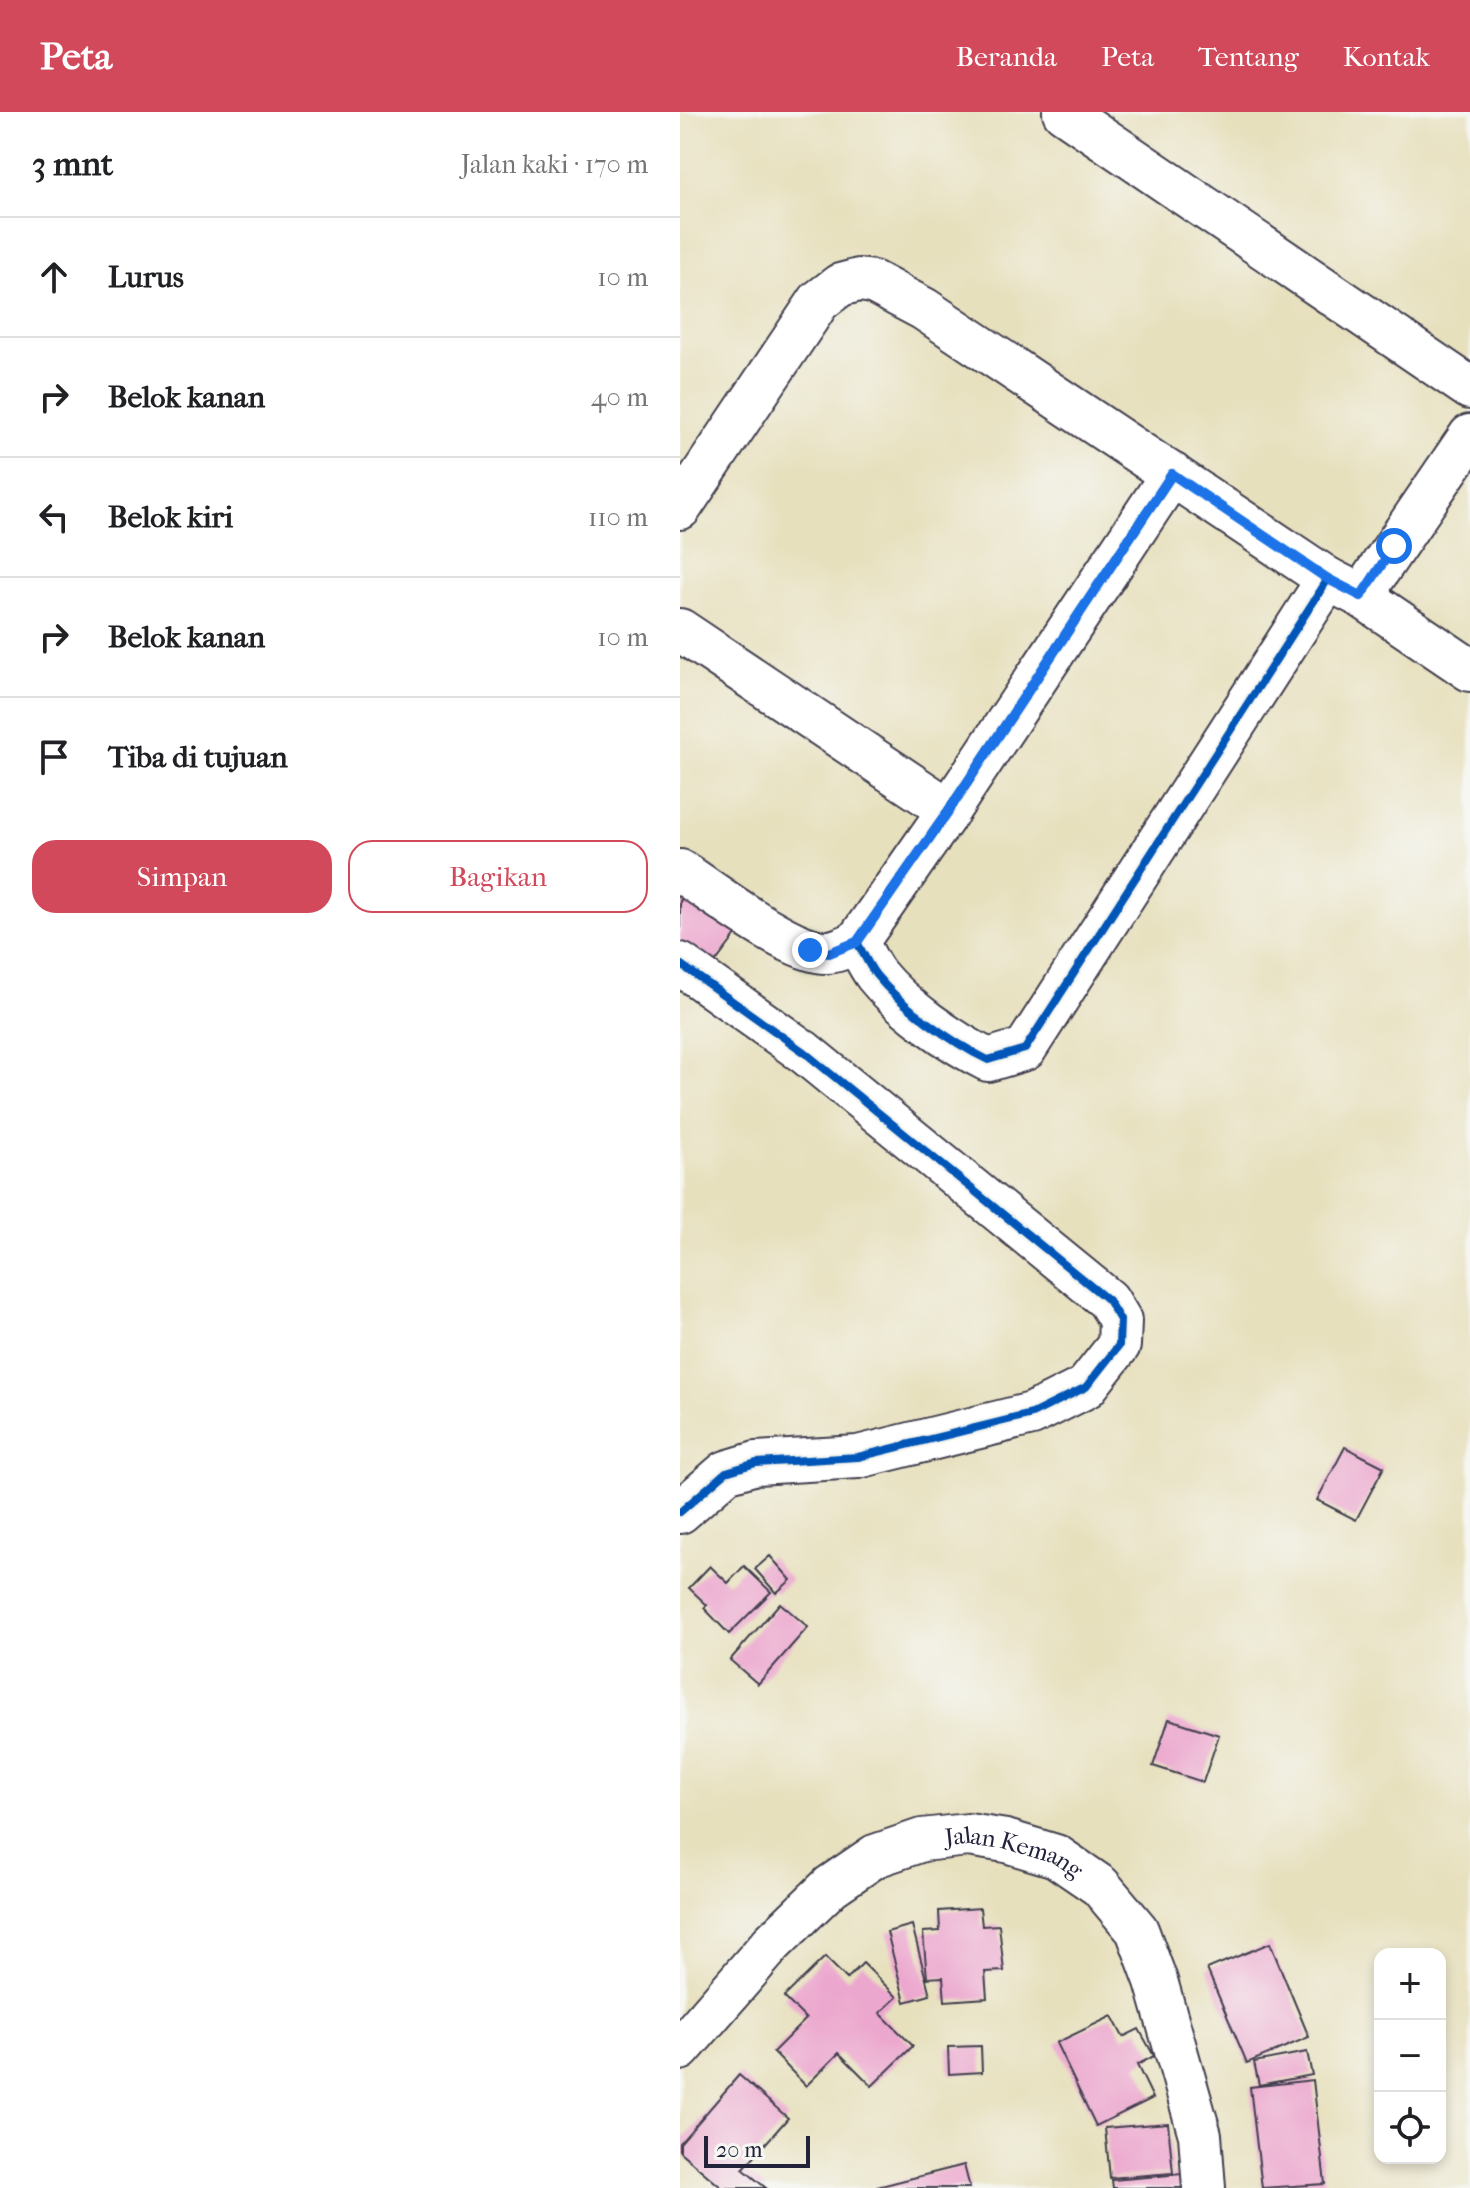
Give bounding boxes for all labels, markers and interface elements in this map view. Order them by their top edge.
text: Peta [40,34,112,79]
text: Beranda [956,40,1057,73]
text: Peta [1101,40,1154,73]
text: Tentang [1198,40,1299,73]
text: Kontak [1343,40,1430,73]
text: 3 mnt [32,144,113,184]
text: Jalan kaki · 170 m [461,149,648,180]
icon: ahead [32,255,76,299]
text: Lurus [108,260,184,295]
text: 10 m [597,262,648,293]
icon: right [32,375,76,419]
text: Belok kanan [108,380,265,415]
text: 40 m [591,382,648,413]
icon: left [32,495,76,539]
text: Belok kiri [108,500,233,535]
text: 110 m [588,502,648,533]
route start [1376,528,1412,564]
icon: right [32,615,76,659]
text: Belok kanan [108,620,265,655]
text: 10 m [597,622,648,653]
icon: arrive [32,735,76,779]
text: Tiba di tujuan [108,740,288,775]
button: Simpan [32,840,332,913]
button: Bagikan [348,840,648,913]
route end [792,932,828,968]
street label: Jalan Kemang [941,1821,1089,1885]
map controls [1374,1948,1446,2164]
button: + [1374,1948,1446,2020]
button: − [1374,2020,1446,2092]
button: locate [1374,2092,1446,2164]
scale bar [704,2132,810,2168]
text: 20 m [716,2137,762,2163]

